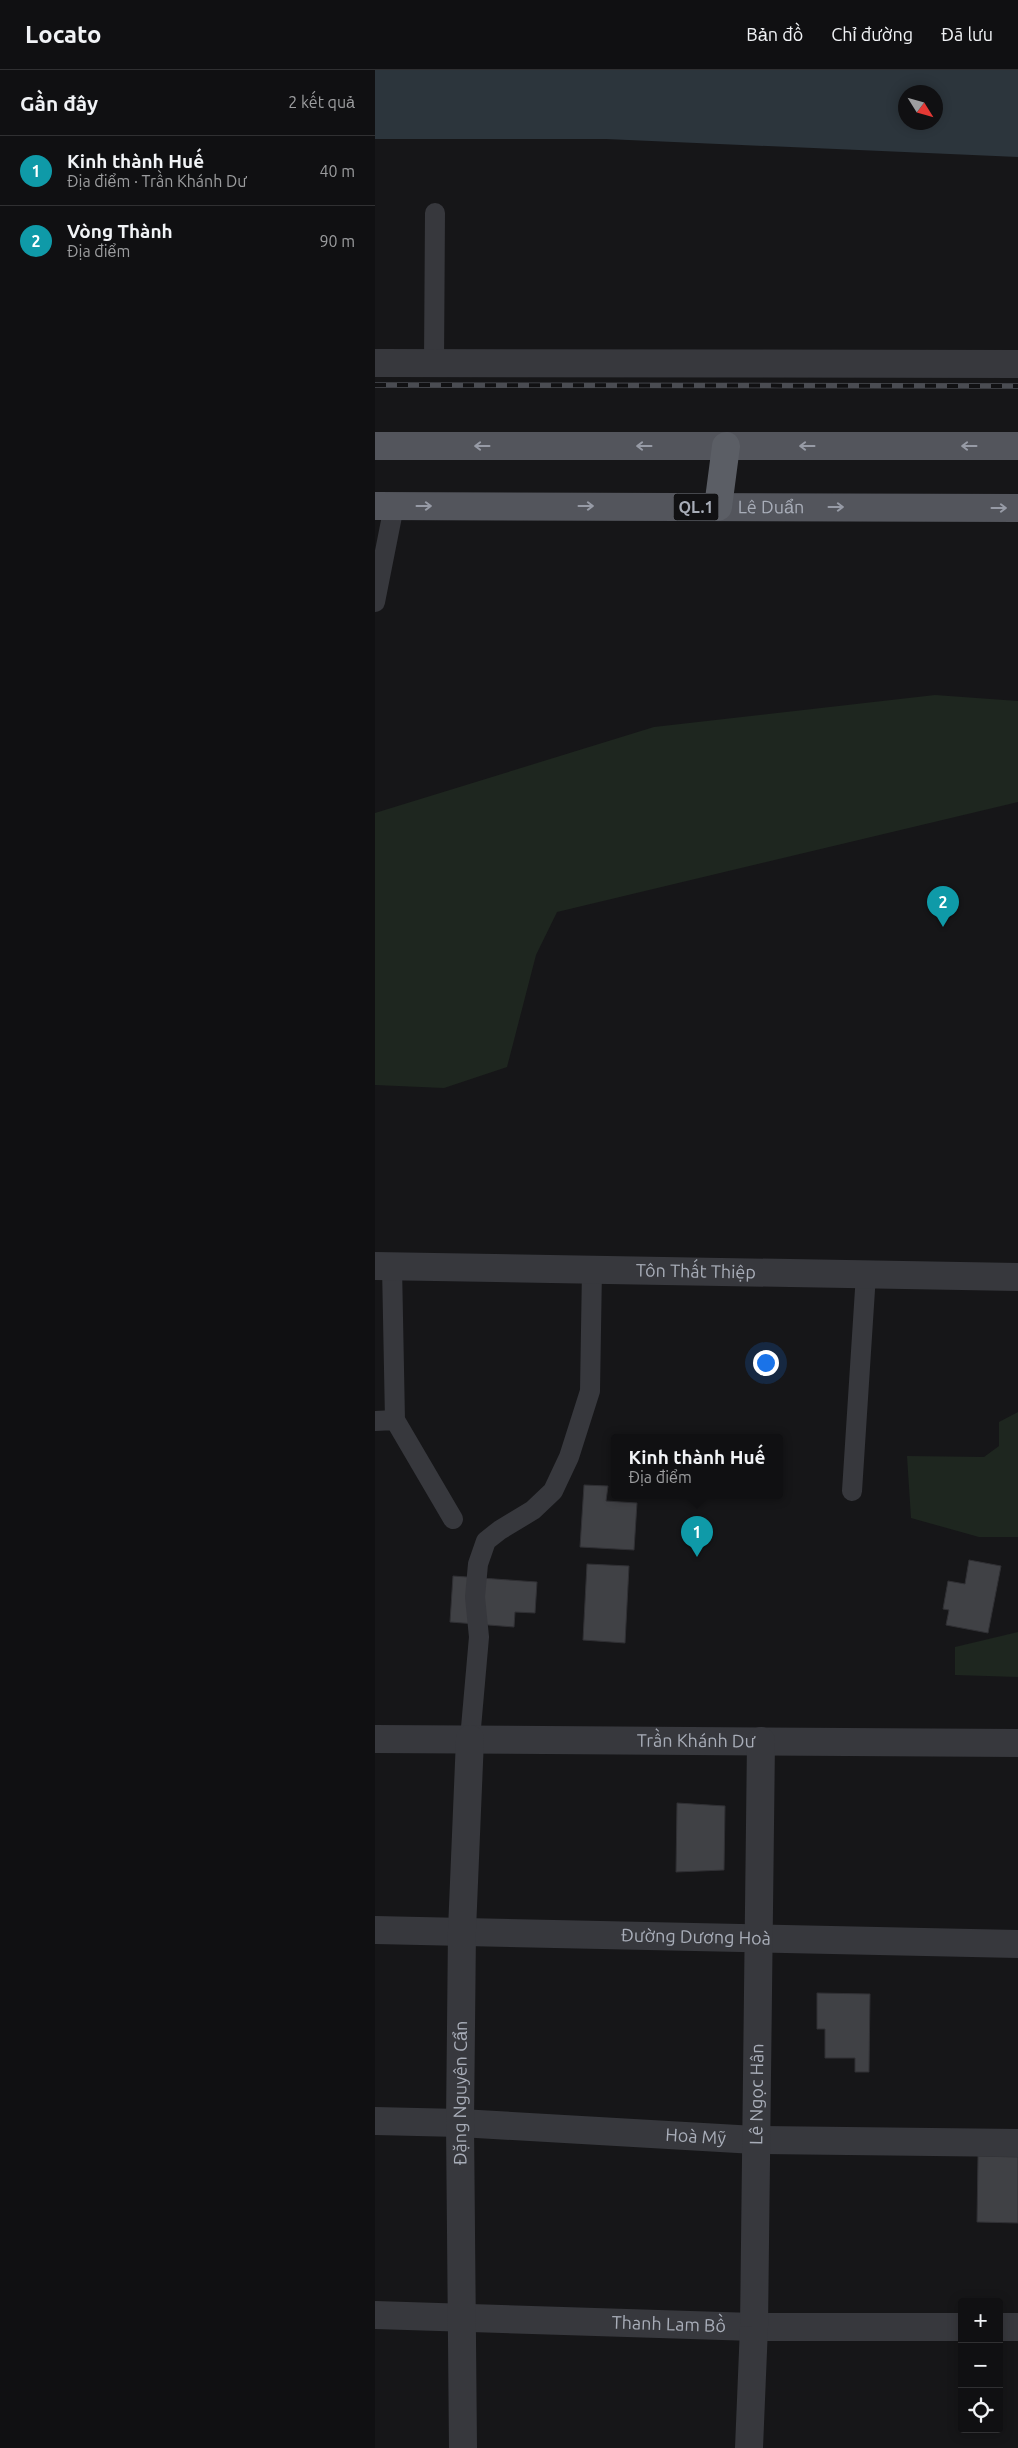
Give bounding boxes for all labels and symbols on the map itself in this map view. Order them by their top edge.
north arrow [898,85,943,130]
one-way arrow [474,441,490,451]
one-way arrow [637,441,653,451]
one-way arrow [799,441,816,451]
one-way arrow [962,441,978,451]
road number: QL.1 [673,494,719,521]
street label: Lê Duẩn [738,496,804,516]
one-way arrow [415,501,431,511]
one-way arrow [578,502,594,511]
one-way arrow [828,502,844,512]
one-way arrow [990,503,1006,513]
pin: 2 [927,886,959,927]
street label: Tôn Thất Thiệp [636,1258,756,1282]
your location [753,1350,779,1376]
pin: 1 [681,1516,713,1557]
street label: Trần Khánh Dư [637,1727,756,1750]
street label: Đường Dương Hoà [621,1924,771,1948]
street label: Đặng Nguyên Cẩn [449,2021,470,2166]
street label: Lê Ngọc Hân [745,2043,766,2145]
street label: Hoà Mỹ [665,2124,727,2147]
street label: Thanh Lam Bồ [611,2312,726,2335]

